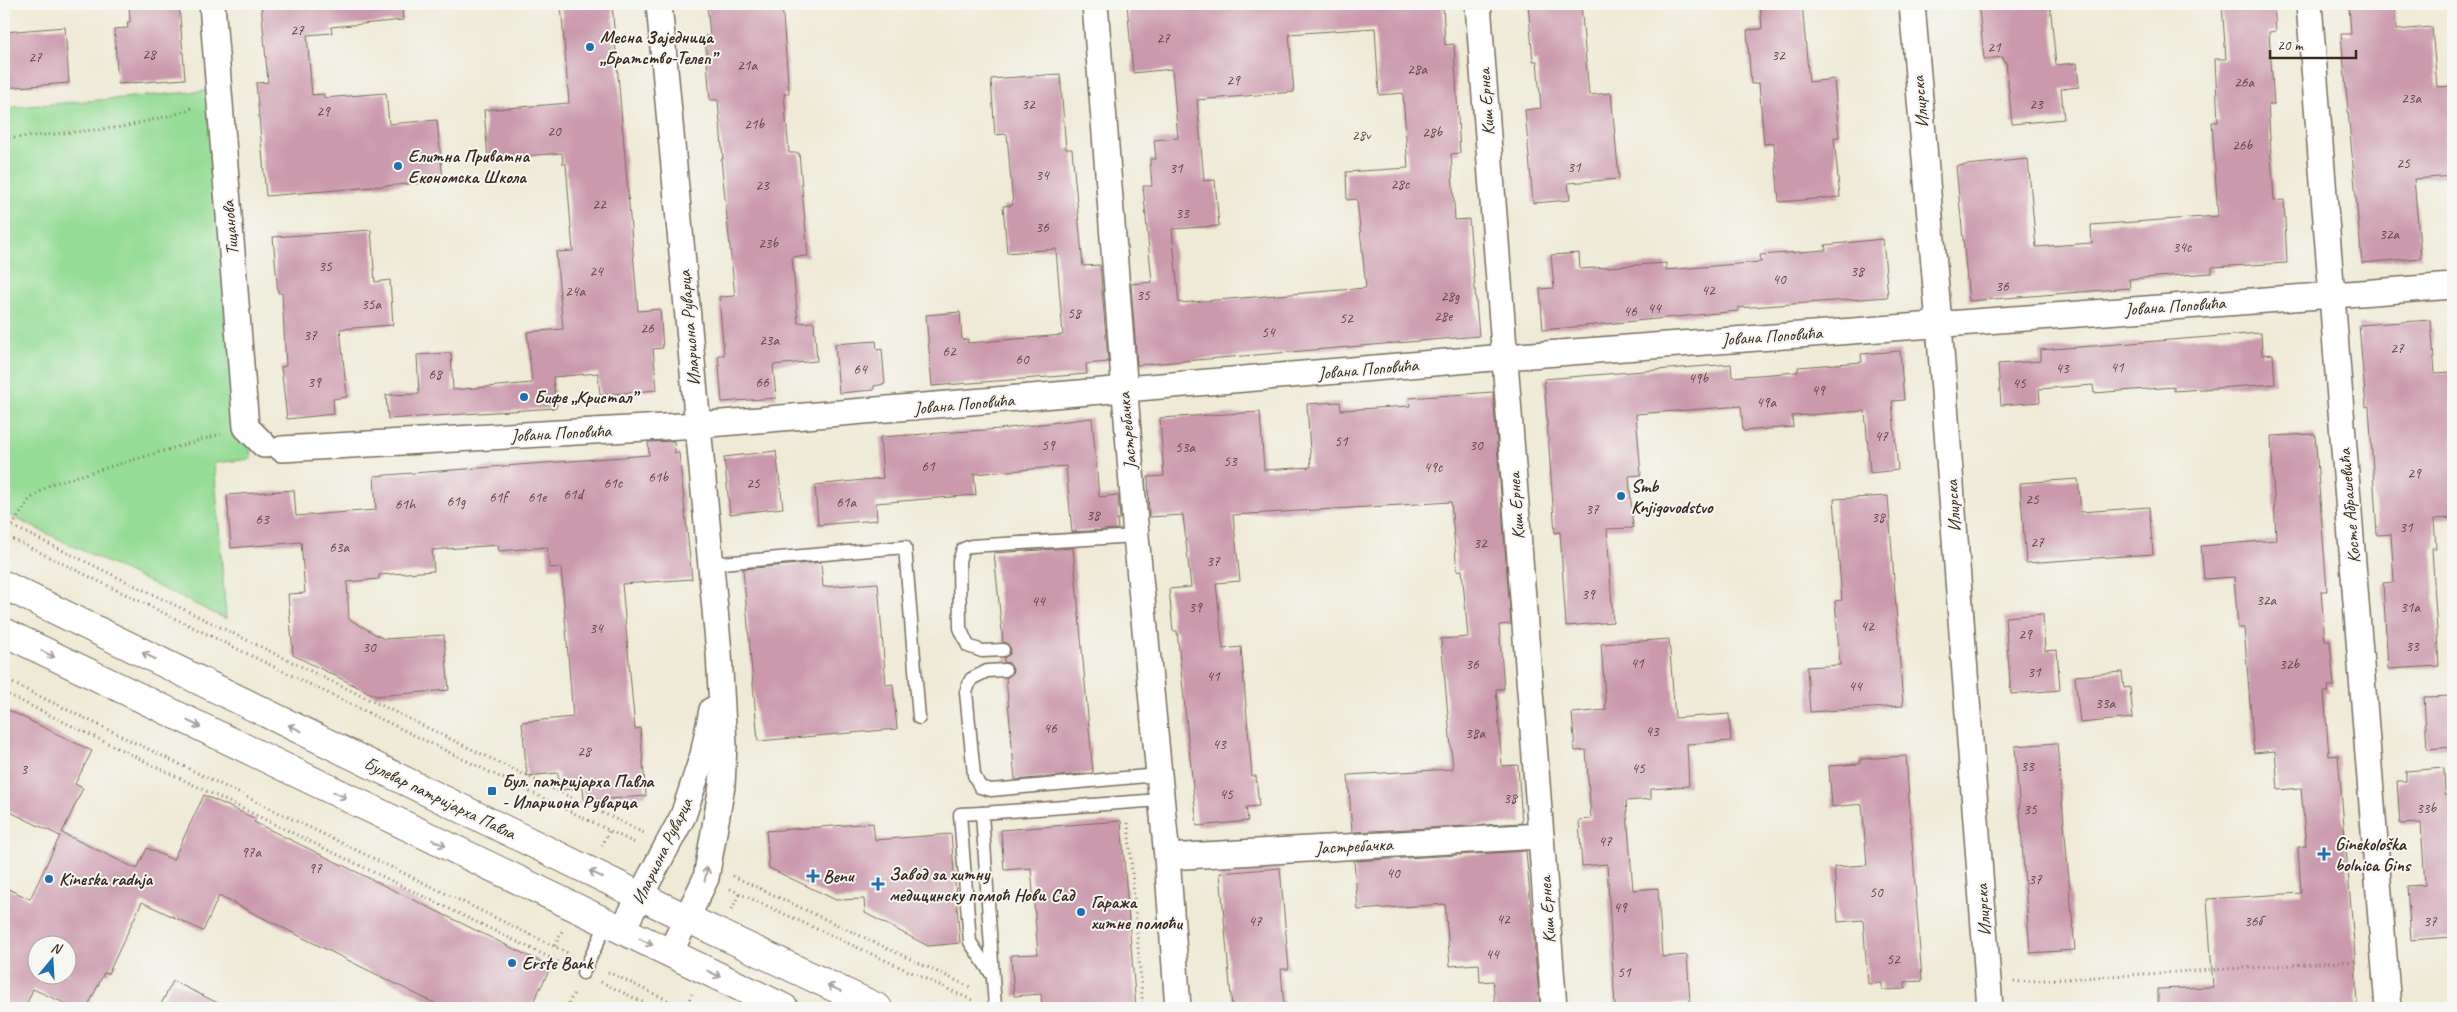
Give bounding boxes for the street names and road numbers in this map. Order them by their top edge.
street label: Киш Ернеа [1473,66,1499,136]
street label: Илирска [1907,73,1933,129]
street label: Тицанова [217,199,243,256]
street label: Илариона Руварца [673,268,705,387]
street label: Јована Поповића [2123,291,2227,321]
street label: Јована Поповића [1720,321,1824,351]
street label: Јована Поповића [1316,354,1420,384]
street label: Јована Поповића [912,389,1016,419]
street label: Јастребачка [1113,390,1141,471]
street label: Јована Поповића [509,419,613,447]
street label: Косте Абрашевића [2333,447,2365,564]
street label: Киш Ернеа [1503,470,1529,540]
street label: Илирска [1940,478,1966,533]
street label: Булевар патријарха Павла [361,752,520,845]
street label: Илариона Руварца [627,793,698,908]
street label: Јастребачка [1314,833,1394,859]
street label: Киш Ернеа [1534,874,1560,944]
street label: Илирска [1970,882,1996,937]

